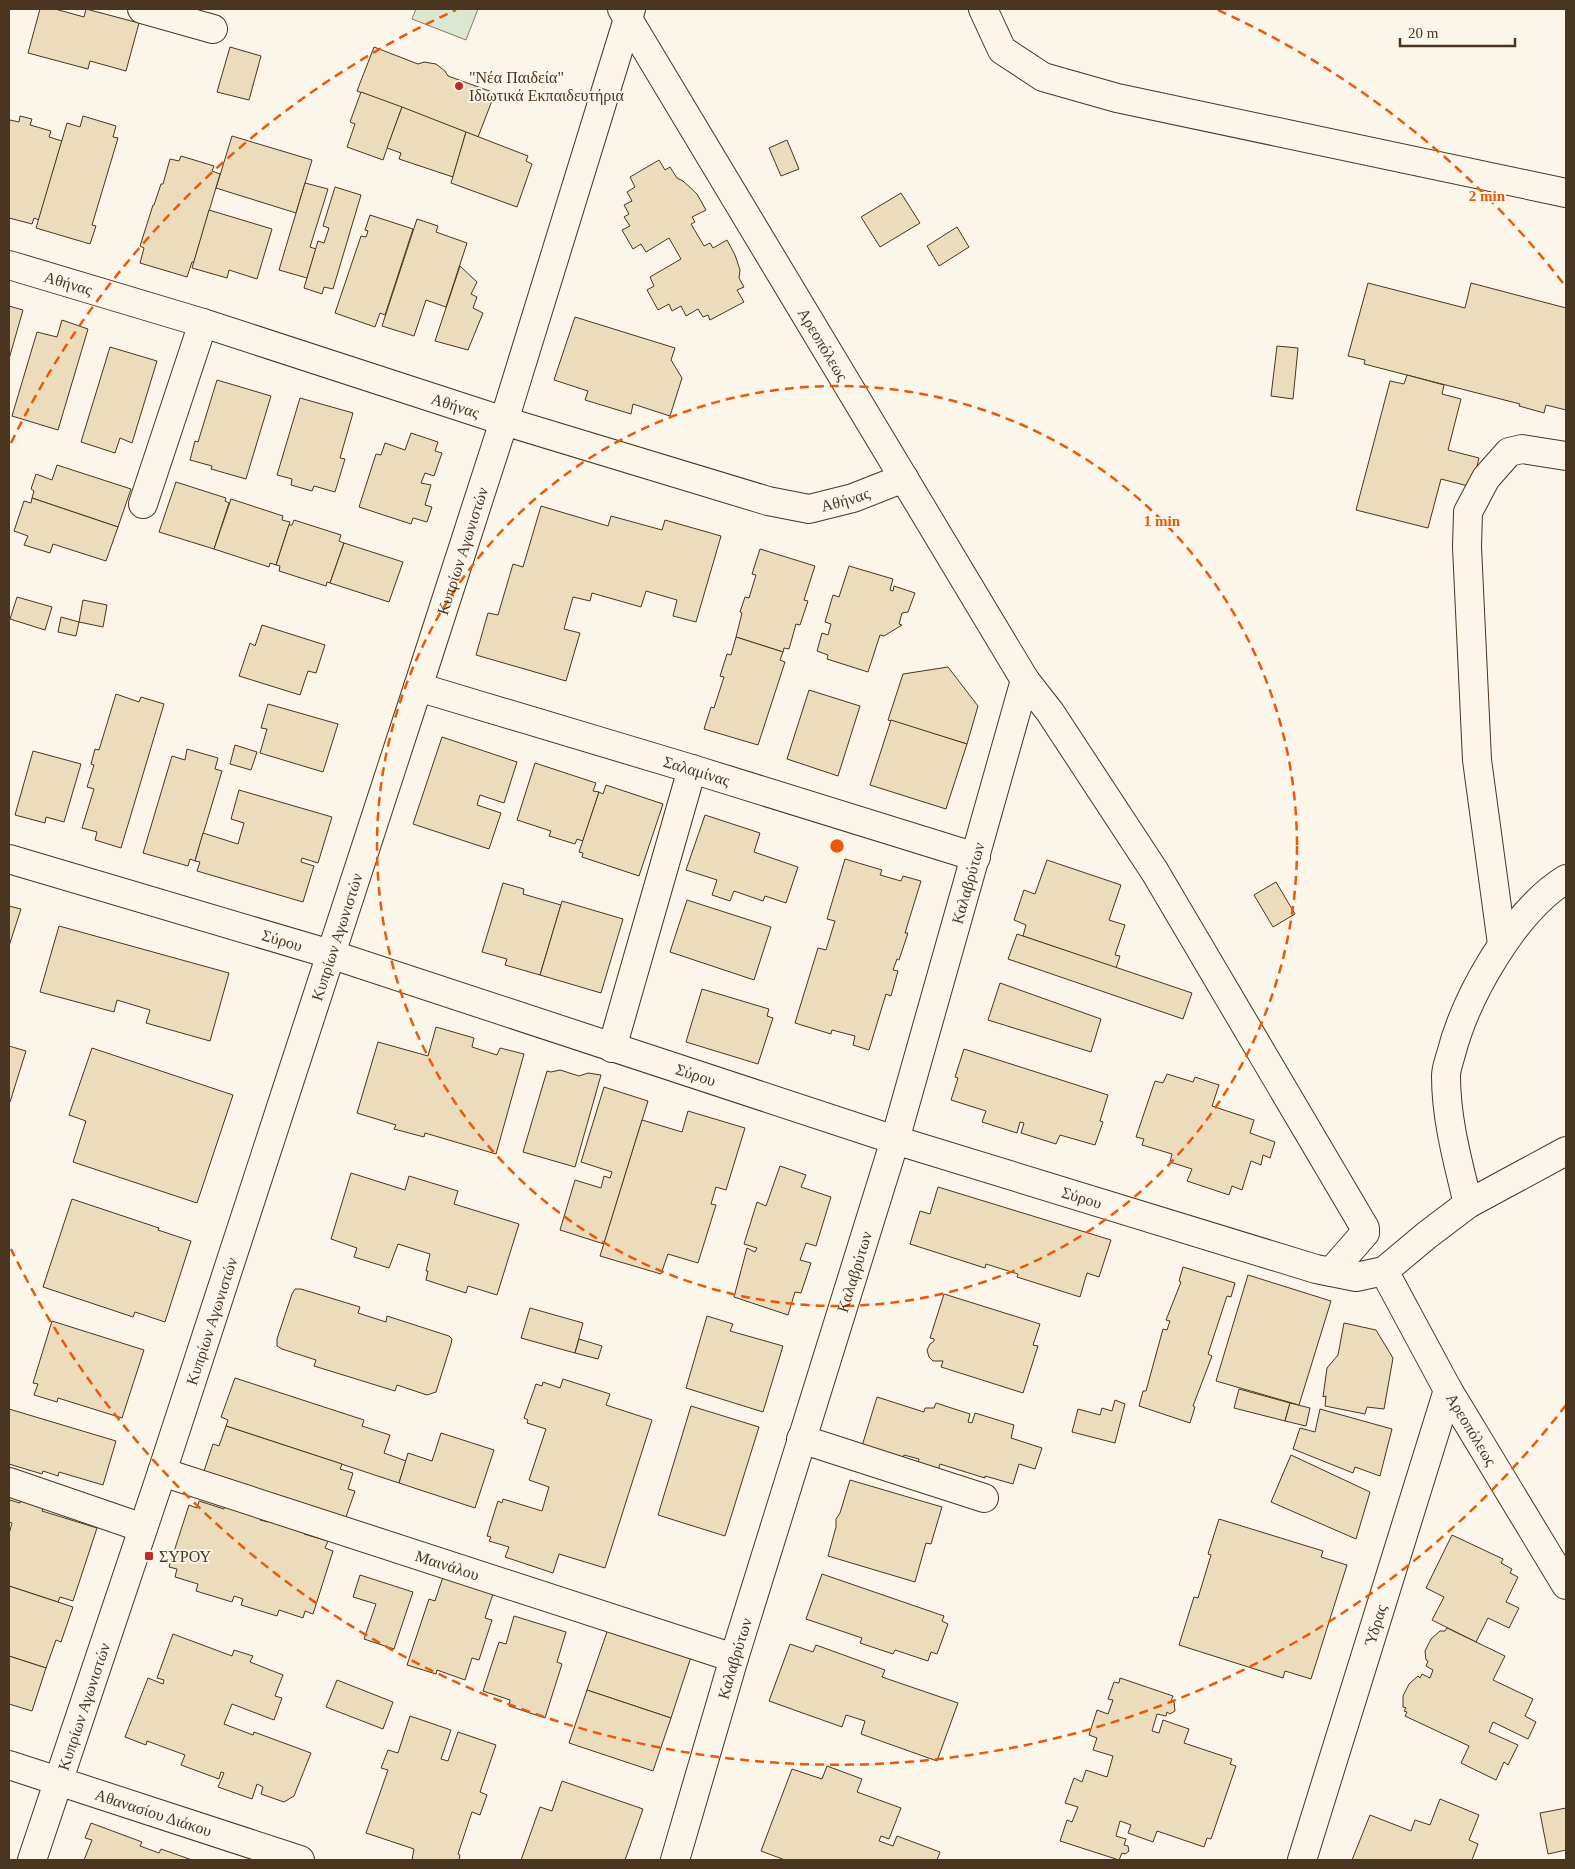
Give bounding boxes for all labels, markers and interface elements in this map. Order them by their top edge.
scale bar [1400,15,1515,47]
text: 20 m [1408,25,1439,41]
place label: "Νέα Παιδεία" Ιδιωτικά Εκπαιδευτήρια [469,69,625,105]
marker: "Νέα Παιδεία" Ιδιωτικά Εκπαιδευτήρια [453,80,465,92]
text: 2 min [1469,188,1506,204]
street label: Αθήνας [42,268,95,299]
street label: Αρεοπόλεως [795,305,852,384]
street label: Αθήνας [429,390,482,422]
street label: Αθήνας [819,484,873,515]
street label: Κυπρίων Αγωνιστών [434,485,491,617]
text: 1 min [1144,513,1181,529]
street label: Σαλαμίνας [661,753,733,789]
centre of rings [828,837,846,855]
street label: Καλαβρύτων [949,840,988,926]
street label: Κυπρίων Αγωνιστών [308,871,366,1003]
street label: Σύρου [260,926,304,954]
street label: Σύρου [674,1060,718,1089]
street label: Σύρου [1060,1184,1104,1212]
street label: Καλαβρύτων [834,1229,875,1314]
street label: Κυπρίων Αγωνιστών [183,1255,240,1387]
street label: Αρεοπόλεως [1443,1390,1500,1469]
street label: Μαινάλου [413,1547,481,1584]
place label: ΣΥΡΟΥ [159,1548,212,1565]
marker: ΣΥΡΟΥ [143,1550,155,1562]
street label: Ύδρας [1361,1602,1390,1649]
street label: Καλαβρύτων [714,1616,755,1701]
street label: Κυπρίων Αγωνιστών [55,1641,113,1772]
street label: Αθανασίου Διάκου [93,1786,214,1840]

